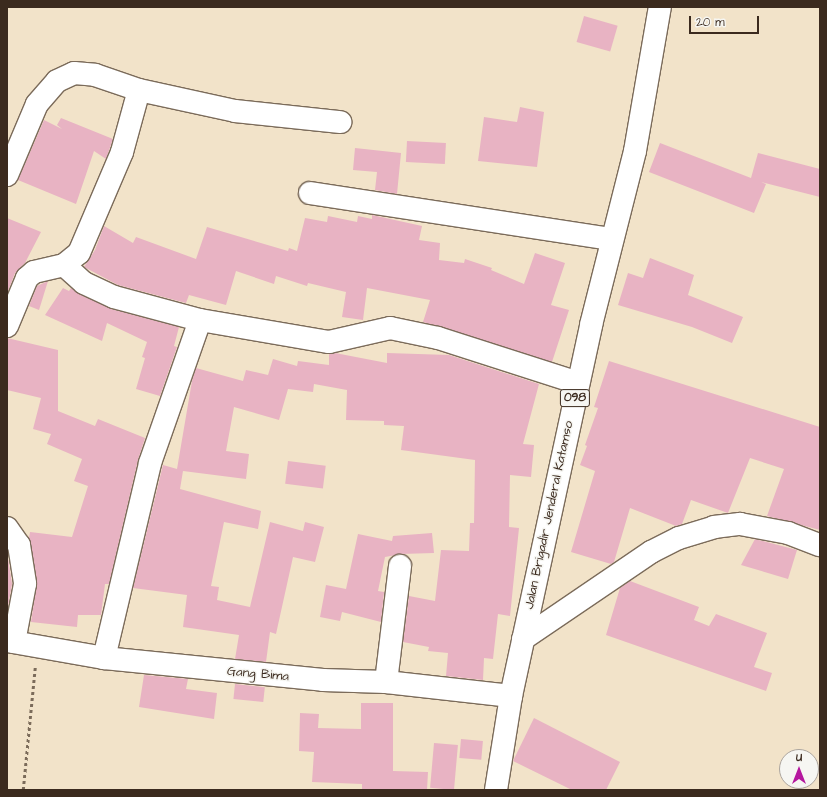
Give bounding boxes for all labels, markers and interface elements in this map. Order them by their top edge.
scale bar [691,8,761,34]
text: 20 m [696,14,725,31]
road number: 098 [559,388,591,408]
street label: Jalan Brigadir Jenderal Katamso [521,419,577,611]
street label: Gang Bima [226,664,290,684]
north arrow [779,749,819,789]
text: U [796,750,802,765]

